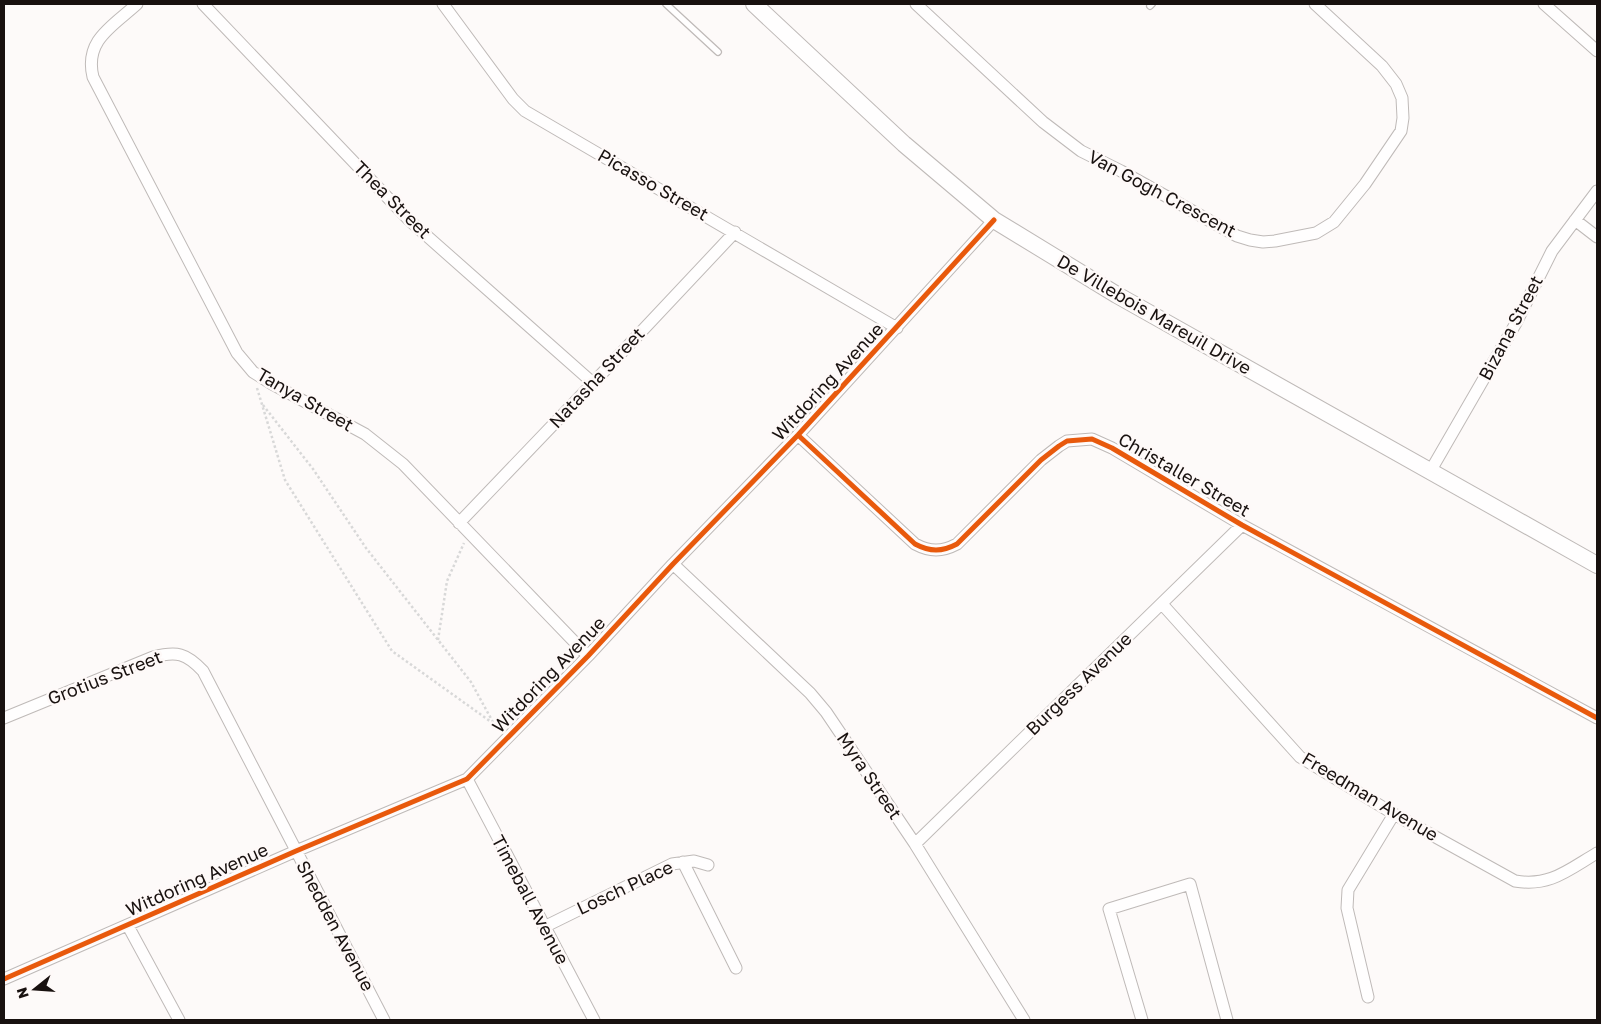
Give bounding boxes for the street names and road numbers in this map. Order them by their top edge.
street label: Picasso Street [594,144,713,225]
street label: Van Gogh Crescent [1085,145,1240,241]
street label: Thea Street [349,156,436,243]
street label: De Villebois Mareuil Drive [1054,249,1255,379]
street label: Bizana Street [1473,271,1547,384]
street label: Witdoring Avenue [767,318,888,445]
street label: Natasha Street [544,322,649,432]
street label: Tanya Street [253,363,358,436]
street label: Christaller Street [1115,427,1254,521]
street label: Witdoring Avenue [487,612,609,737]
street label: Burgess Avenue [1021,627,1136,739]
street label: Grotius Street [44,645,165,709]
street label: Myra Street [833,728,907,823]
street label: Freedman Avenue [1299,747,1442,845]
street label: Timeball Avenue [488,831,574,968]
street label: Witdoring Avenue [122,838,271,920]
street label: Losch Place [573,855,676,919]
street label: Shedden Avenue [292,856,380,995]

